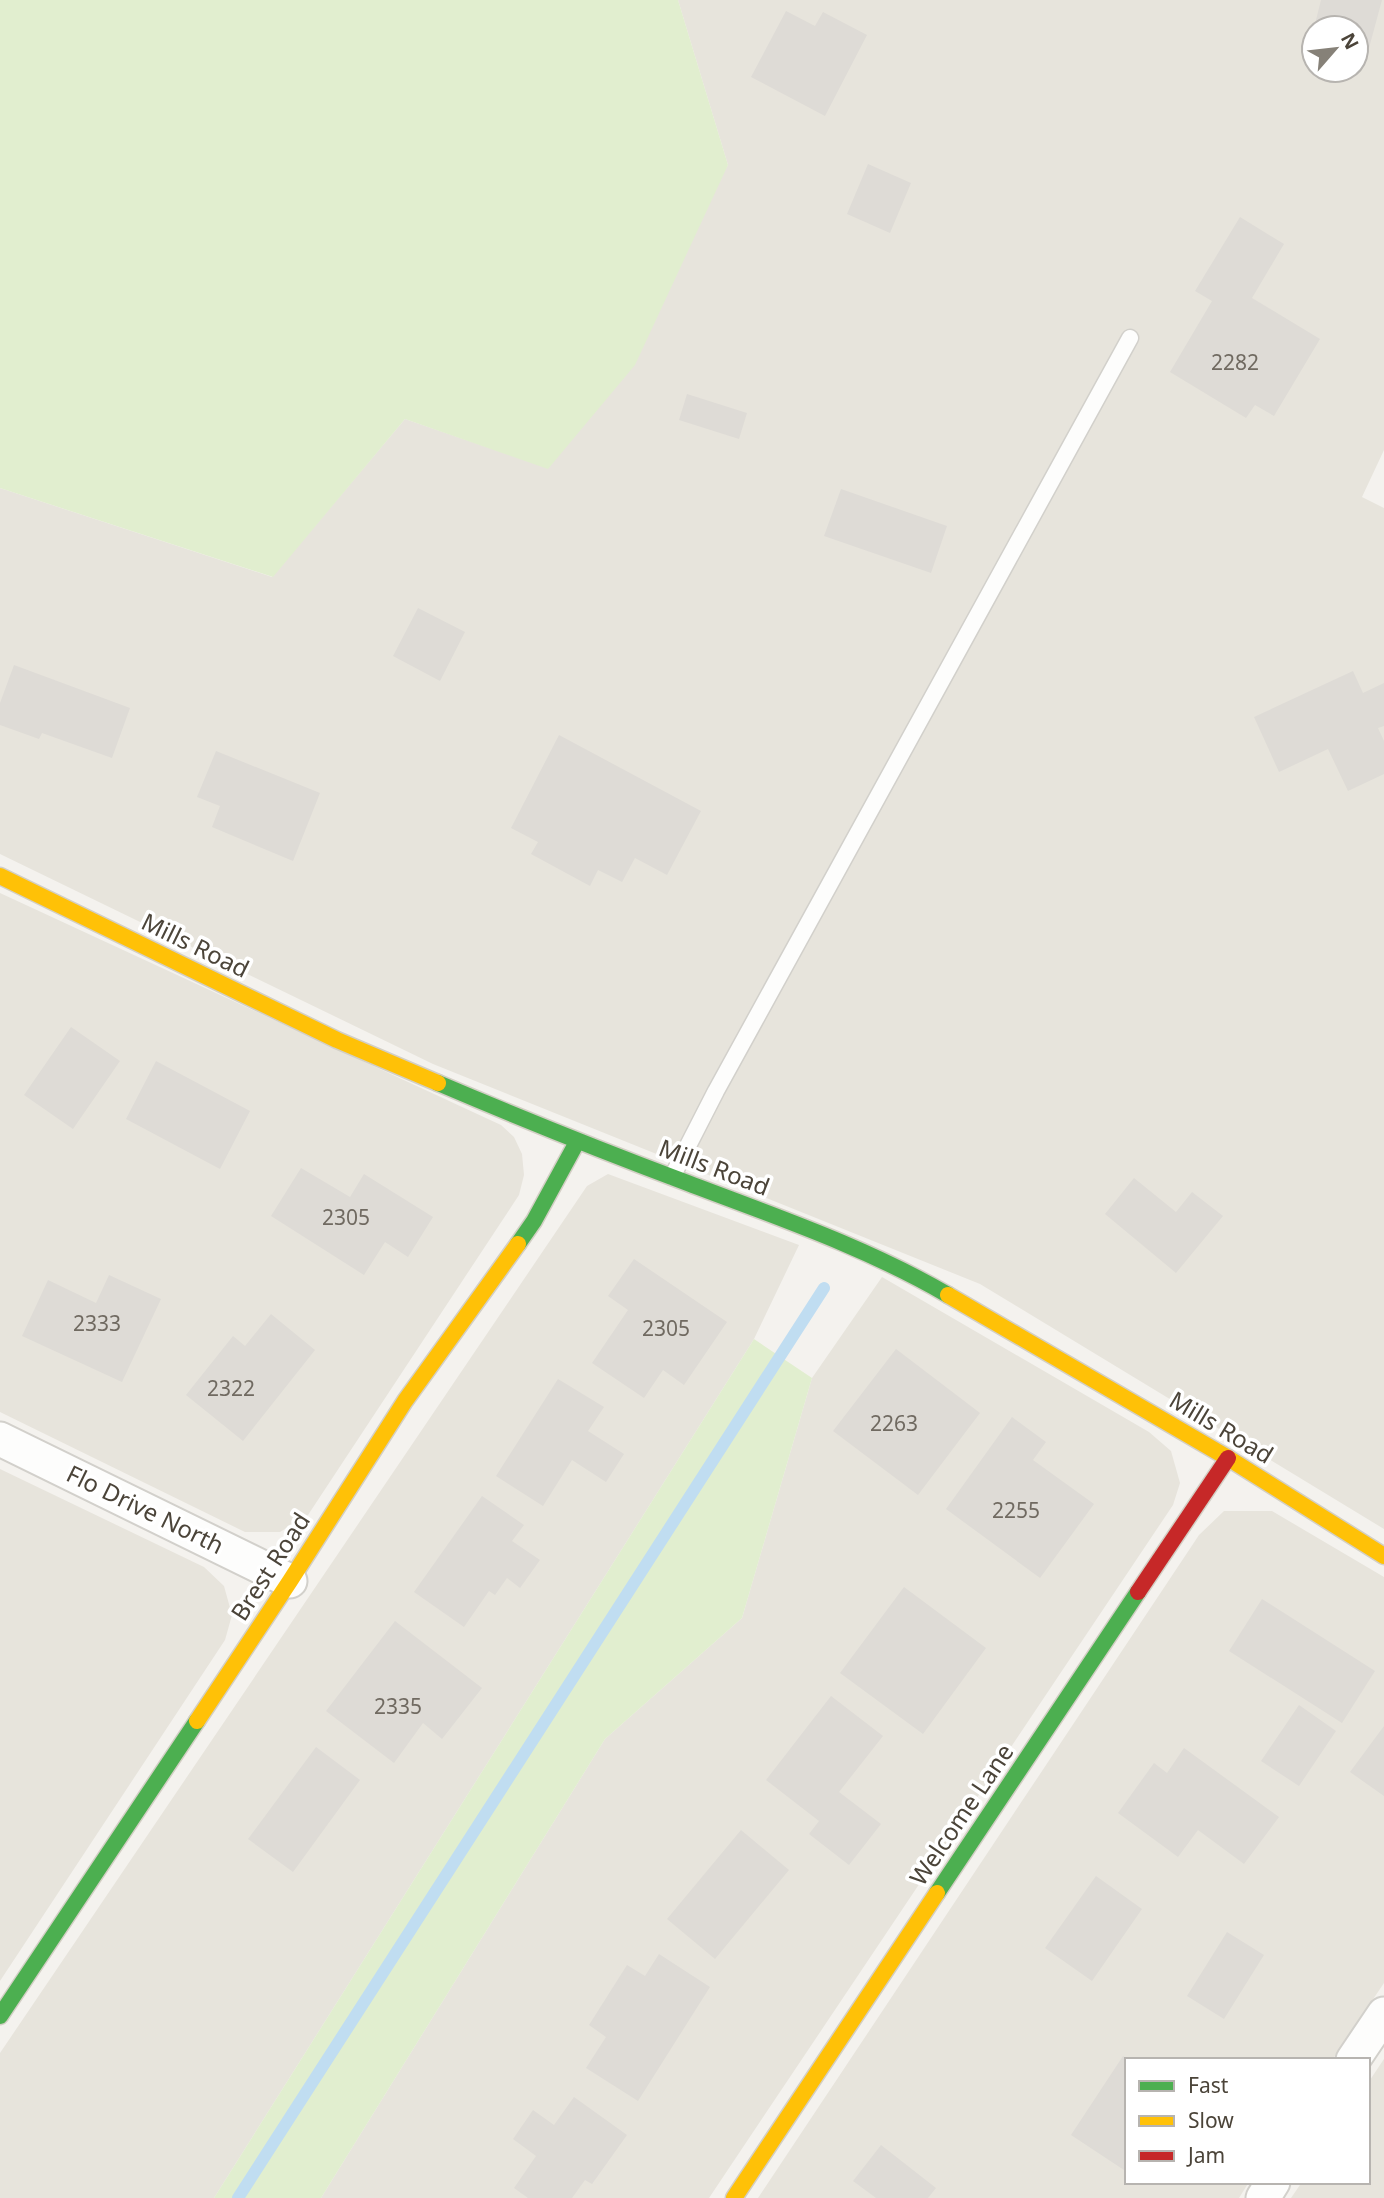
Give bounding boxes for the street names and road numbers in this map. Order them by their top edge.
street label: Mills Road [136,904,255,985]
street label: Mills Road [655,1130,774,1203]
street label: Mills Road [1164,1383,1280,1471]
street label: Flo Drive North [62,1456,230,1561]
street label: Brest Road [223,1506,317,1627]
street label: Welcome Lane [901,1737,1020,1891]

